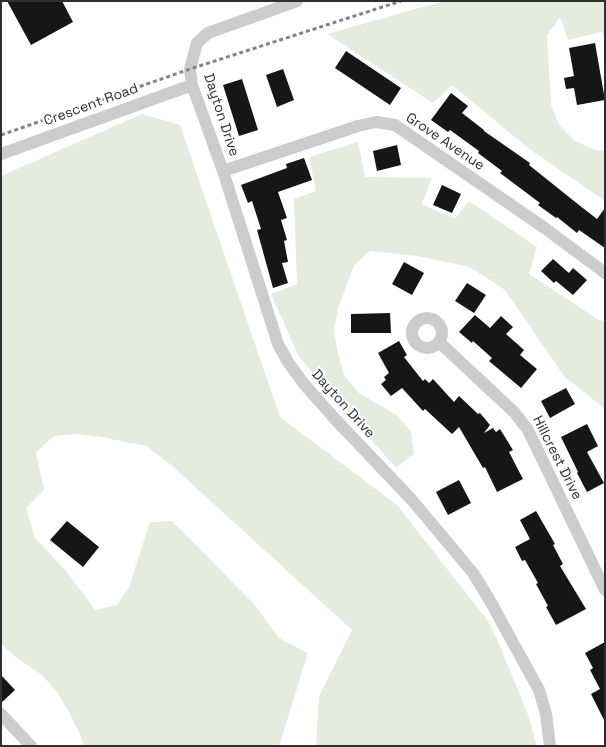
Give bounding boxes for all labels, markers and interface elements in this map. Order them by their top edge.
street label: Dayton Drive [200,71,242,159]
street label: Crescent Road [42,80,140,130]
street label: Grove Avenue [402,110,488,174]
street label: Dayton Drive [308,366,378,442]
street label: Hillcrest Drive [529,413,585,503]

